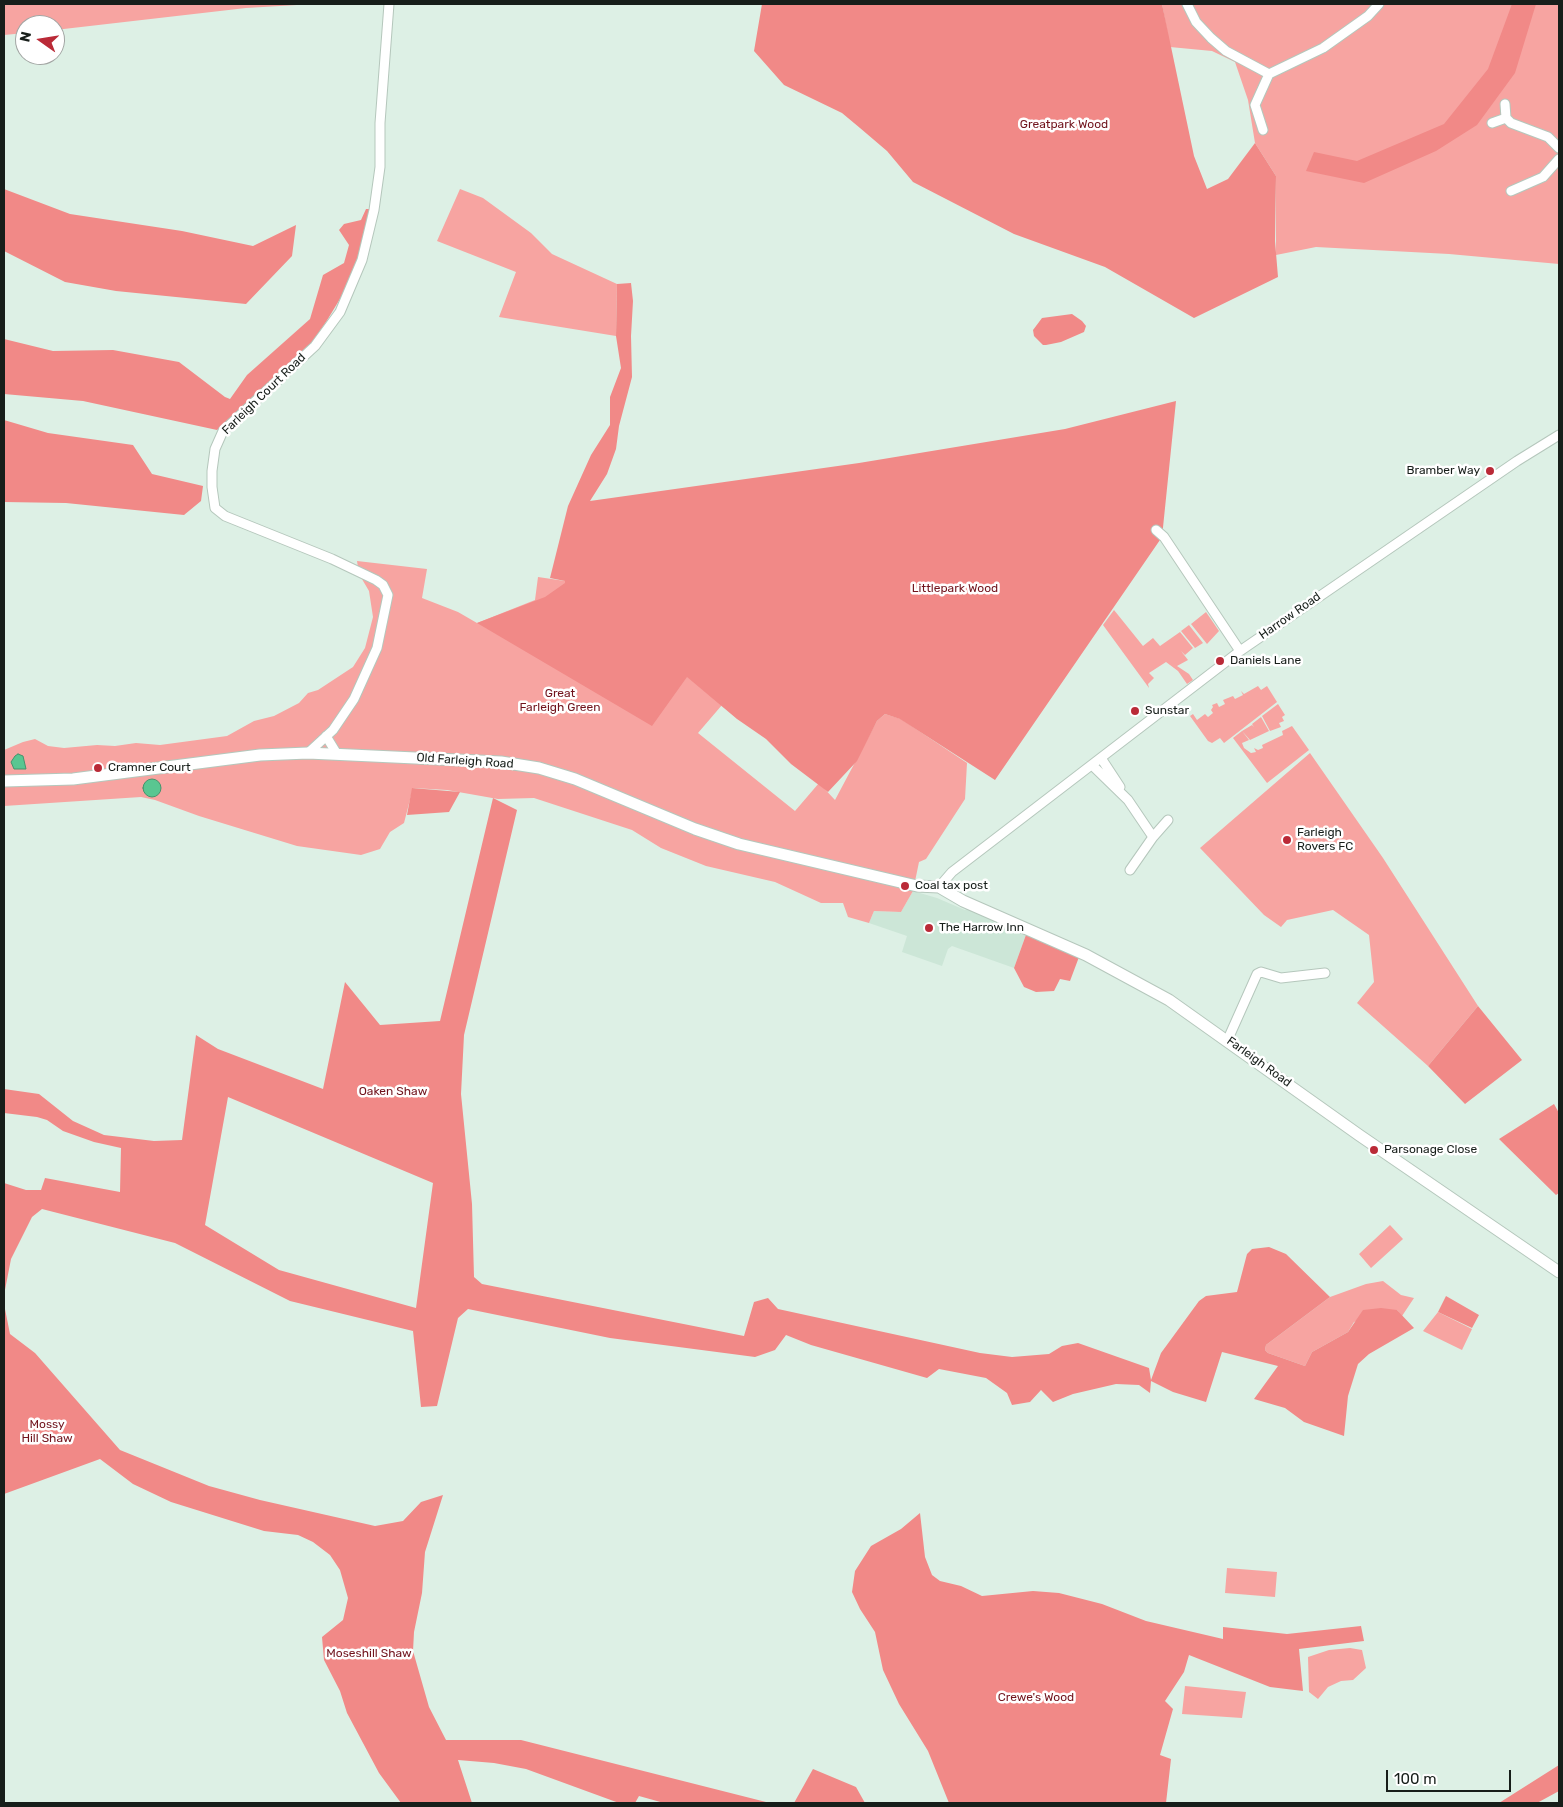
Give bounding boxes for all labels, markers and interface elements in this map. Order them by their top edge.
north arrow [15,15,65,65]
text: N [16,30,35,44]
park label: Greatpark Wood [1020,118,1108,132]
street label: Farleigh Court Road [219,350,309,438]
place label: Bramber Way [1406,464,1480,478]
marker: Bramber Way [1484,465,1496,477]
park label: Littlepark Wood [912,582,998,596]
street label: Harrow Road [1256,589,1324,643]
place label: Daniels Lane [1230,654,1301,668]
marker: Daniels Lane [1214,655,1226,667]
park label: Great Farleigh Green [519,687,601,715]
place label: Sunstar [1145,704,1189,718]
marker: Sunstar [1129,705,1141,717]
street label: Old Farleigh Road [416,750,514,772]
place label: Cramner Court [108,761,191,775]
marker: Cramner Court [92,762,104,774]
place label: Farleigh Rovers FC [1297,826,1353,854]
marker: Farleigh Rovers FC [1281,834,1293,846]
place label: Coal tax post [915,879,988,893]
marker: Coal tax post [899,880,911,892]
place label: The Harrow Inn [939,921,1024,935]
marker: The Harrow Inn [923,922,935,934]
street label: Farleigh Road [1224,1034,1294,1090]
park label: Oaken Shaw [359,1085,427,1099]
place label: Parsonage Close [1384,1143,1477,1157]
marker: Parsonage Close [1368,1144,1380,1156]
park label: Mossy Hill Shaw [21,1418,73,1446]
park label: Moseshill Shaw [326,1647,412,1661]
park label: Crewe's Wood [998,1691,1074,1705]
scale bar [1388,1760,1513,1792]
text: 100 m [1394,1770,1436,1788]

